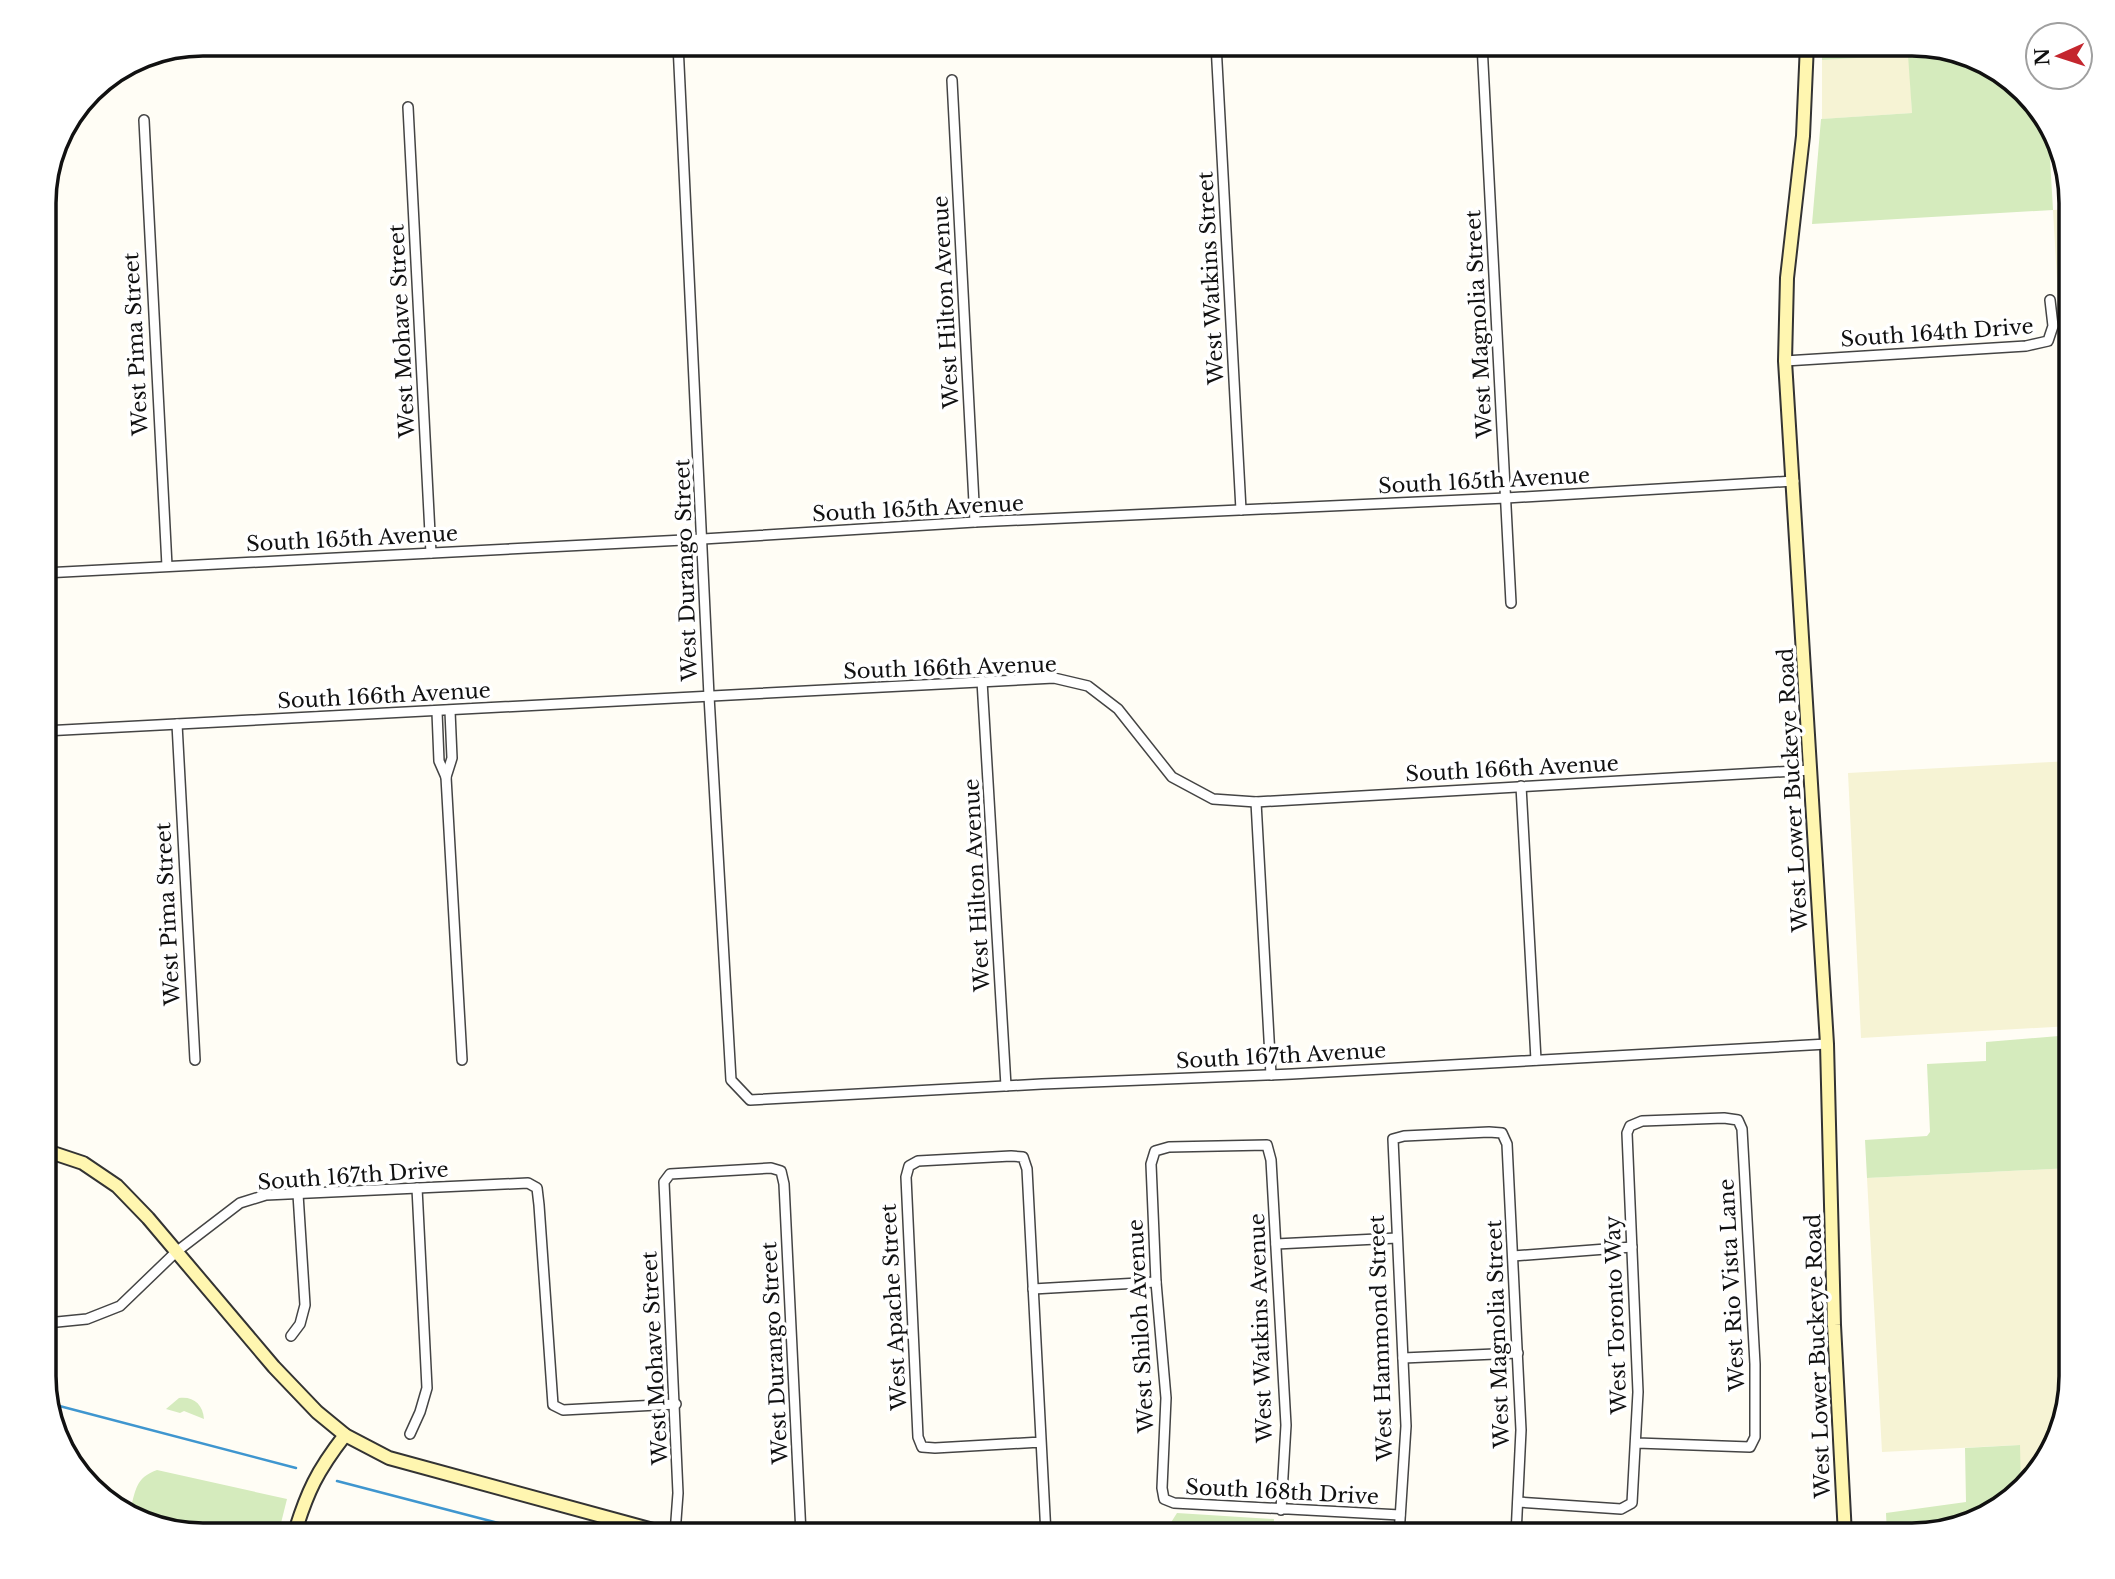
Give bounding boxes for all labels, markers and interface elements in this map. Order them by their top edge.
north arrow [2024,21,2094,91]
text: N [2031,47,2054,66]
street label: West Watkins Street [1192,171,1230,386]
street label: West Hilton Avenue [927,195,965,410]
street label: West Magnolia Street [1460,209,1498,440]
street label: West Mohave Street [383,223,421,439]
street label: West Pima Street [118,252,154,437]
street label: South 164th Drive [1840,313,2034,353]
street label: West Durango Street [669,458,703,683]
street label: South 165th Avenue [1377,462,1591,500]
street label: South 165th Avenue [811,490,1025,528]
street label: South 165th Avenue [245,520,459,558]
street label: West Lower Buckeye Road [1773,647,1813,934]
street label: South 166th Avenue [843,651,1057,685]
street label: South 166th Avenue [277,677,491,715]
street label: South 166th Avenue [1405,750,1619,788]
street label: West Hilton Avenue [958,778,996,993]
street label: West Pima Street [150,822,186,1007]
street label: South 167th Avenue [1175,1038,1387,1074]
street label: South 167th Drive [257,1156,449,1196]
street label: West Rio Vista Lane [1713,1178,1751,1393]
street label: West Apache Street [876,1203,912,1412]
street label: West Watkins Avenue [1244,1213,1278,1444]
street label: West Lower Buckeye Road [1800,1213,1836,1500]
street label: West Hammond Street [1364,1214,1398,1463]
street label: West Toronto Way [1600,1215,1632,1416]
street label: West Shiloh Avenue [1122,1218,1160,1435]
street label: West Magnolia Street [1481,1219,1515,1450]
street label: West Durango Street [756,1241,794,1466]
street label: West Mohave Street [636,1250,674,1466]
street label: South 168th Drive [1185,1474,1379,1510]

